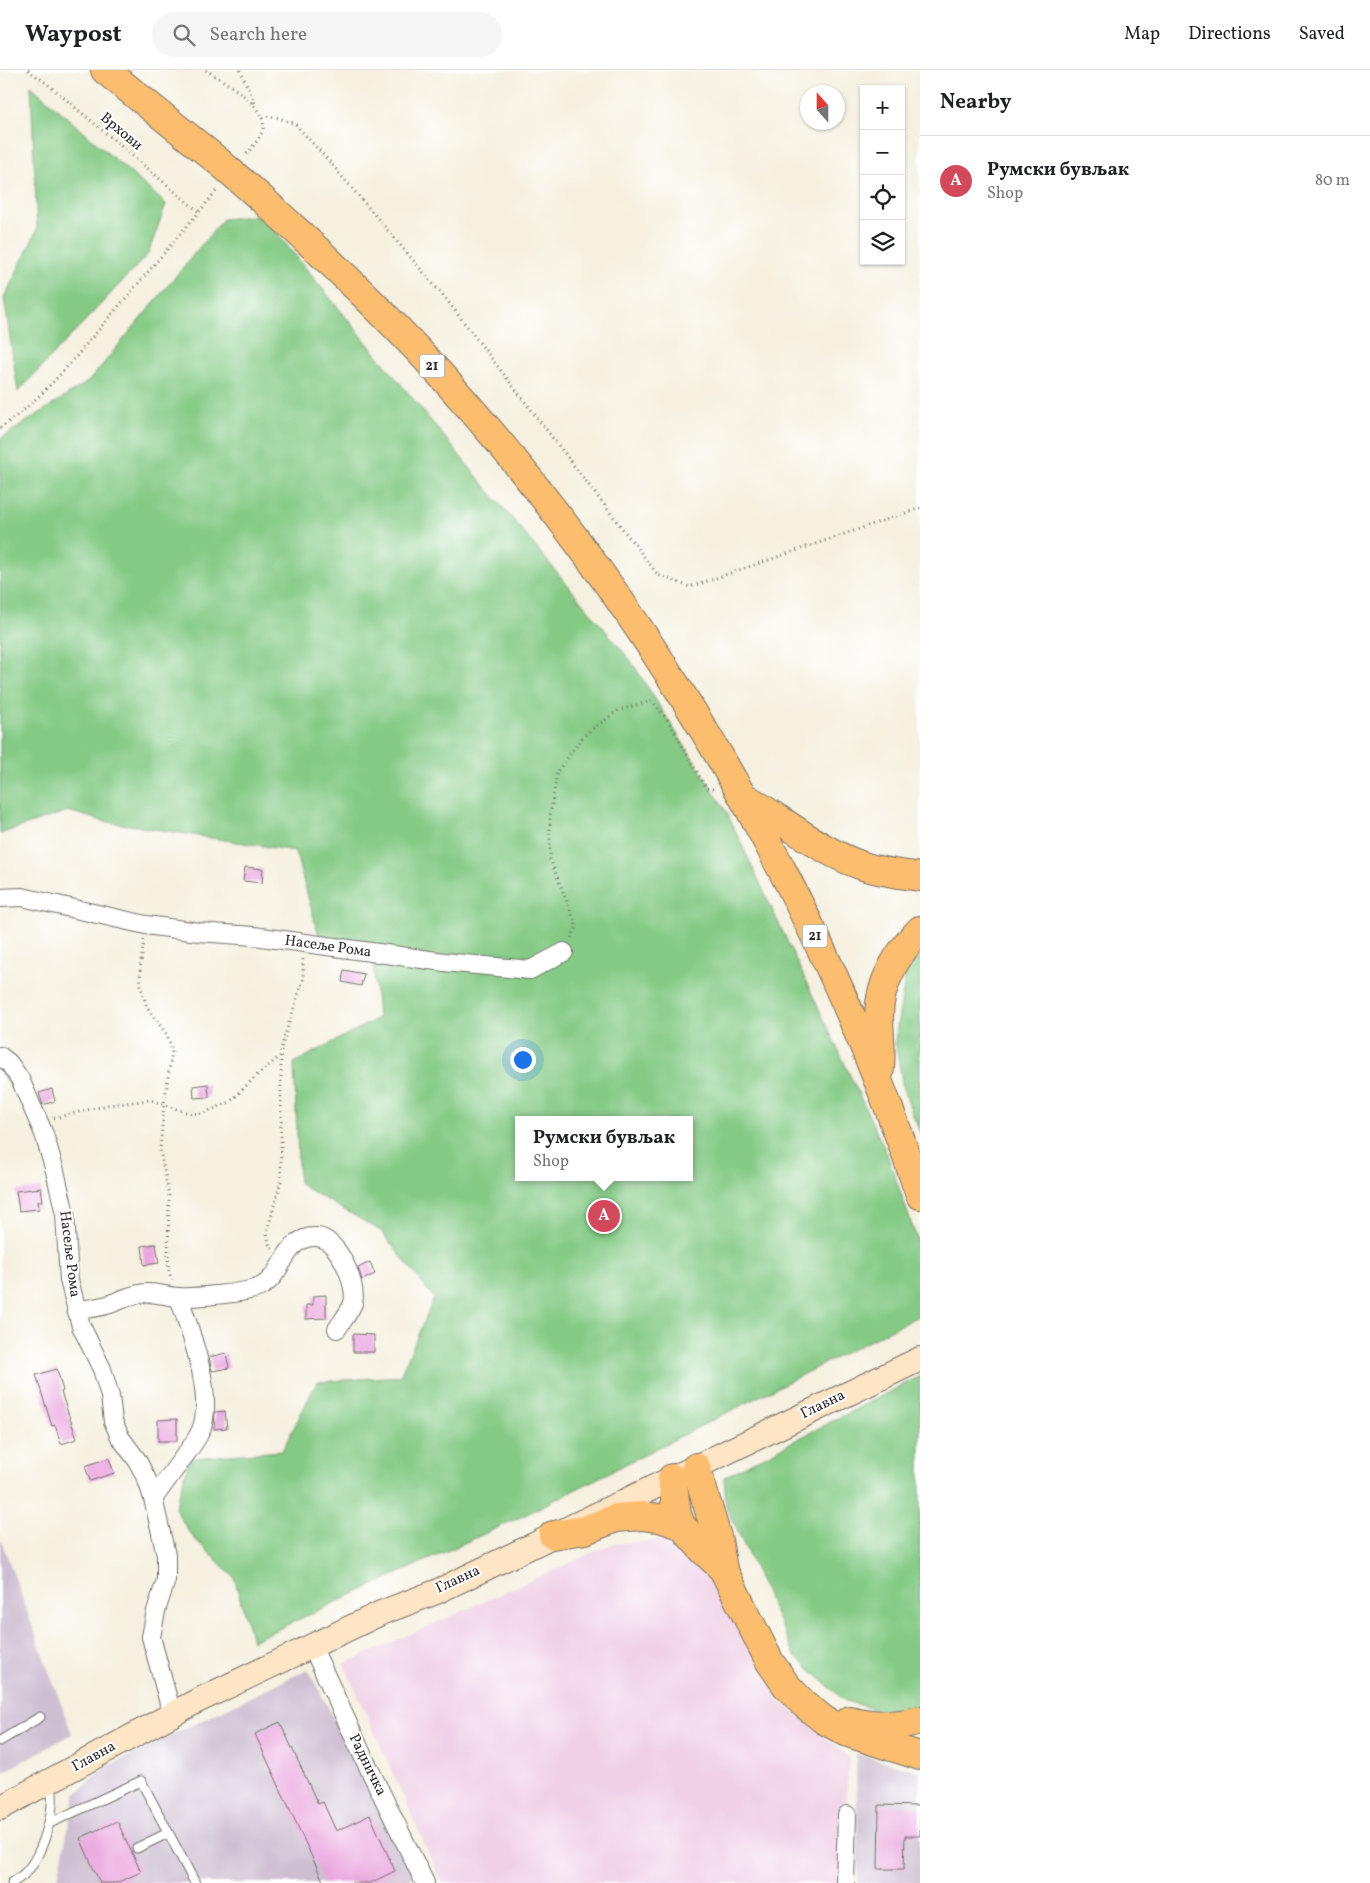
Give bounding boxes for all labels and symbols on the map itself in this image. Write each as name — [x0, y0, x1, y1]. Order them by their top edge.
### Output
north arrow — [800, 85, 845, 130]
street label: Врхови — [95, 108, 147, 156]
road number: 21 — [420, 354, 444, 378]
road number: 21 — [802, 924, 828, 948]
street label: Насеље Рома — [283, 931, 373, 963]
your location — [510, 1047, 536, 1073]
pin: A — [588, 1197, 620, 1235]
street label: Насеље Рома — [53, 1209, 85, 1299]
street label: Главна — [797, 1385, 849, 1425]
street label: Главна — [432, 1561, 484, 1599]
street label: Радничка — [343, 1731, 391, 1799]
street label: Главна — [68, 1736, 120, 1778]

